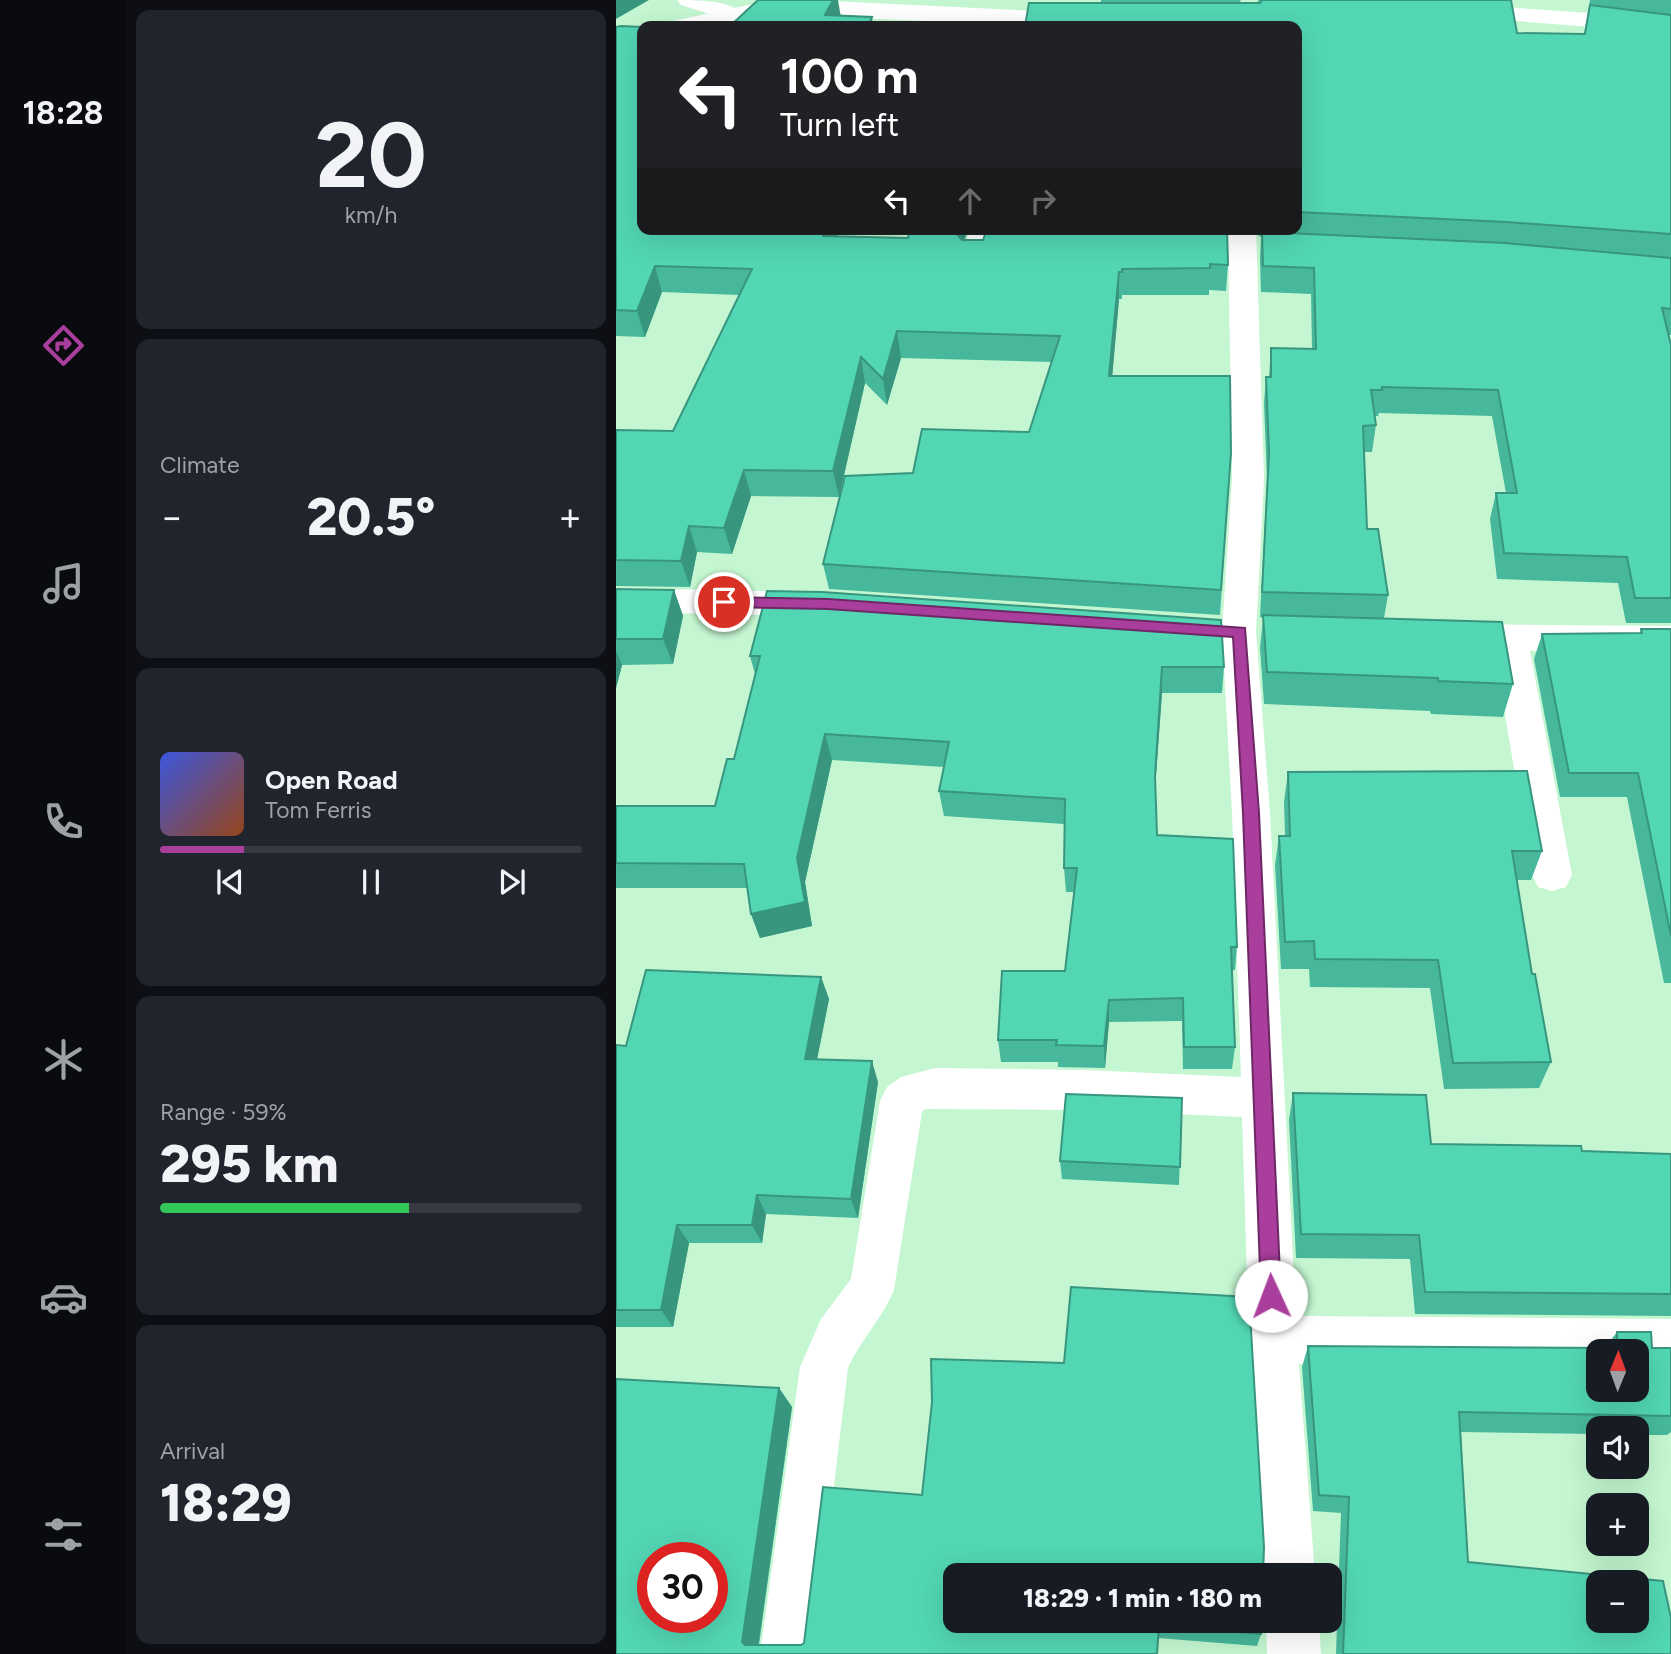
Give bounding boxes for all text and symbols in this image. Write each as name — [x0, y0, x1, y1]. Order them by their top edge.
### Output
text: 100 m — [780, 46, 919, 105]
icon: left — [665, 49, 756, 140]
text: 18:28 — [23, 94, 103, 132]
text: 20 — [315, 101, 427, 210]
text: Turn left — [780, 106, 899, 144]
icon: left — [878, 182, 916, 220]
icon: ahead — [951, 182, 989, 220]
icon: right — [1024, 182, 1062, 220]
text: km/h — [345, 201, 397, 229]
icon: directions — [39, 321, 88, 370]
text: Climate — [160, 451, 239, 479]
text: 20.5° — [307, 486, 435, 548]
text: − — [160, 494, 184, 540]
text: + — [558, 494, 582, 540]
icon: music — [39, 559, 88, 608]
pin — [694, 572, 754, 632]
icon: arrive — [705, 583, 743, 621]
text: Open Road — [265, 764, 398, 796]
text: Tom Ferris — [265, 796, 371, 824]
icon: phone — [39, 797, 88, 846]
icon: previous — [211, 863, 249, 901]
icon: pause — [352, 863, 390, 901]
icon: next — [493, 863, 531, 901]
icon: climate — [39, 1035, 88, 1084]
text: Range · 59% — [160, 1098, 287, 1126]
text: 295 km — [160, 1133, 339, 1195]
position arrow — [1234, 1259, 1308, 1333]
icon: car — [39, 1273, 88, 1322]
north arrow — [1586, 1339, 1648, 1402]
map controls — [1586, 1339, 1649, 1633]
button: sound — [1586, 1416, 1649, 1479]
text: Arrival — [160, 1437, 225, 1465]
text: 18:29 — [160, 1472, 292, 1534]
button: + — [1586, 1493, 1649, 1556]
icon: filters — [39, 1510, 88, 1559]
speed limit sign: 30 — [637, 1542, 728, 1633]
button: − — [1586, 1570, 1649, 1633]
text: 18:29 · 1 min · 180 m — [1023, 1582, 1262, 1614]

